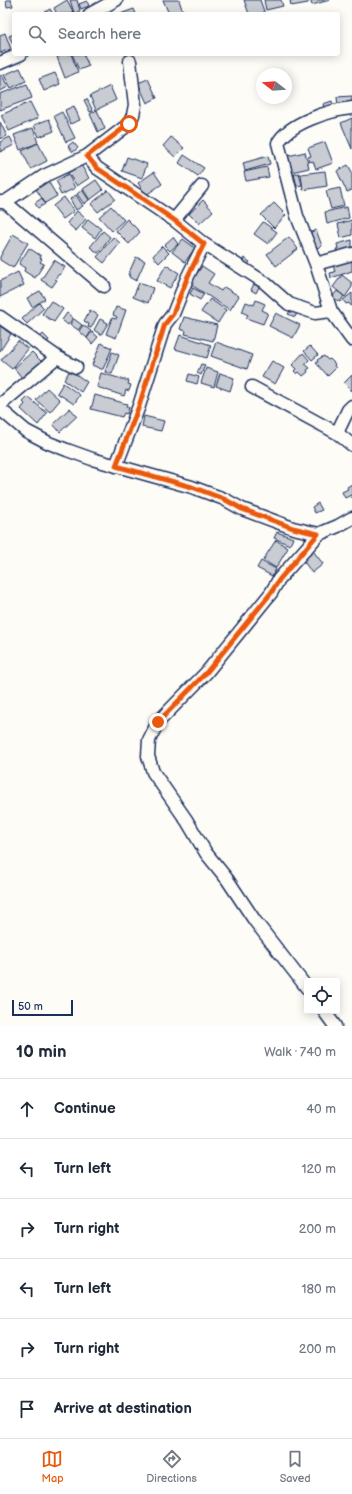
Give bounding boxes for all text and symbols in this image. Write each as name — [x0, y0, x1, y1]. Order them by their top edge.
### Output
search box — [12, 12, 340, 56]
icon: search — [26, 23, 48, 45]
text: Search here — [58, 25, 141, 44]
north arrow — [256, 68, 292, 104]
route start — [120, 115, 138, 133]
route end — [149, 713, 167, 731]
map controls — [304, 978, 340, 1014]
button: locate — [304, 978, 340, 1014]
scale bar — [12, 998, 73, 1017]
text: 50 m — [18, 1000, 43, 1013]
text: 10 min — [16, 1042, 67, 1062]
text: Walk · 740 m — [264, 1044, 336, 1060]
icon: ahead — [16, 1098, 38, 1120]
text: Continue — [54, 1099, 116, 1118]
text: 40 m — [306, 1101, 336, 1117]
icon: left — [16, 1158, 38, 1180]
text: Turn left — [54, 1159, 111, 1178]
text: 120 m — [301, 1161, 336, 1177]
icon: right — [16, 1218, 38, 1240]
text: Turn right — [54, 1219, 119, 1238]
text: 200 m — [299, 1221, 336, 1237]
icon: left — [16, 1278, 38, 1300]
text: Turn left — [54, 1279, 111, 1298]
text: 180 m — [301, 1281, 336, 1297]
icon: right — [16, 1338, 38, 1360]
text: Turn right — [54, 1339, 119, 1358]
text: 200 m — [299, 1341, 336, 1357]
icon: arrive — [16, 1398, 38, 1420]
text: Arrive at destination — [54, 1399, 192, 1418]
tab: Map — [41, 1448, 64, 1485]
tab: Directions — [146, 1448, 197, 1485]
tab: Saved — [280, 1448, 311, 1485]

